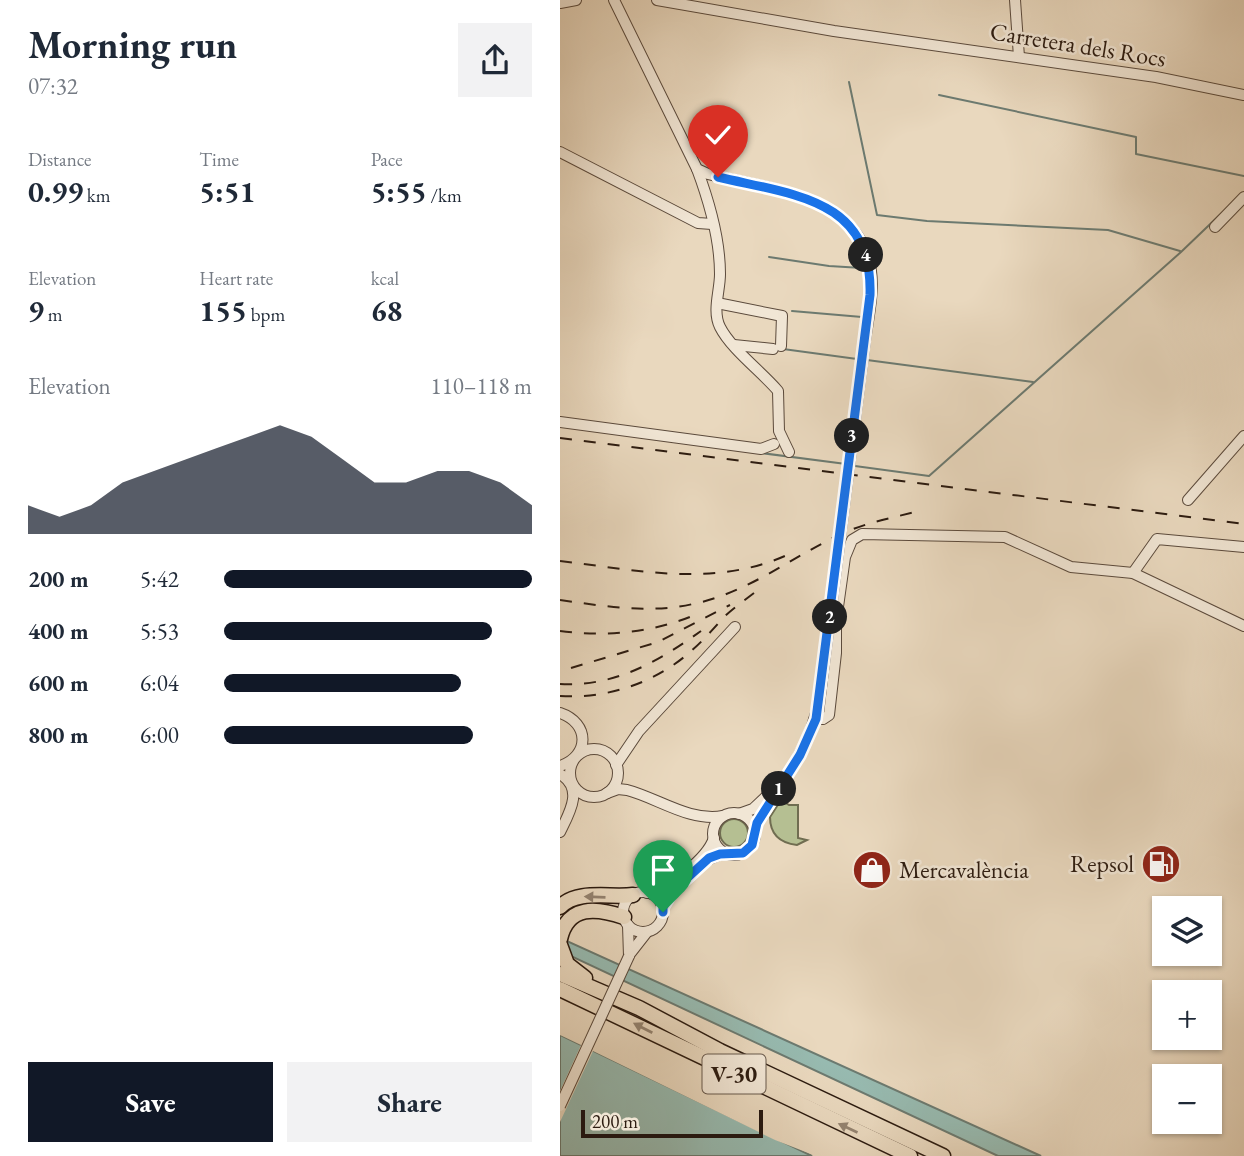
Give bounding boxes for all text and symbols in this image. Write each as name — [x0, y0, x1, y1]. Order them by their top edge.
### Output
street label: Carretera dels Rocs — [988, 15, 1168, 74]
text: Morning run — [28, 20, 237, 69]
button: share — [458, 23, 532, 97]
text: 07:32 — [28, 71, 78, 101]
pin — [688, 105, 748, 177]
icon: check — [699, 116, 737, 154]
text: Distance — [28, 147, 91, 172]
text: Time — [199, 147, 239, 172]
text: Pace — [371, 147, 403, 172]
text: 0.99 — [28, 172, 83, 211]
text: 5:51 — [199, 172, 255, 211]
text: 5:55 — [371, 172, 427, 211]
text: km — [83, 183, 111, 208]
text: /km — [427, 183, 462, 208]
pin: 4 — [848, 238, 884, 272]
text: 4 — [860, 242, 871, 267]
text: Elevation — [28, 266, 96, 291]
text: Heart rate — [199, 266, 273, 291]
text: kcal — [371, 266, 399, 291]
text: 9 — [28, 291, 44, 330]
text: 155 — [199, 291, 247, 330]
text: 68 — [371, 291, 402, 330]
text: m — [44, 302, 62, 327]
text: bpm — [247, 302, 285, 327]
text: Elevation — [28, 371, 111, 401]
text: 110–118 m — [431, 371, 532, 401]
pin: 3 — [834, 418, 870, 453]
text: 3 — [846, 423, 857, 448]
text: 200 m — [28, 564, 89, 594]
text: 5:42 — [140, 564, 179, 594]
pin: 2 — [812, 600, 848, 634]
text: 2 — [824, 604, 835, 629]
text: 400 m — [28, 616, 89, 646]
text: 5:53 — [140, 616, 179, 646]
text: 600 m — [28, 668, 89, 698]
text: 6:04 — [140, 668, 179, 698]
text: 800 m — [28, 720, 89, 750]
text: 6:00 — [140, 720, 179, 750]
pin: 1 — [762, 772, 796, 806]
text: 1 — [773, 776, 784, 801]
pin — [633, 840, 693, 912]
fuel station icon: Repsol — [1140, 843, 1182, 885]
place label: Repsol — [1070, 848, 1134, 879]
shop icon: Mercavalència — [851, 849, 893, 891]
icon: arrive — [644, 851, 682, 889]
place label: Mercavalència — [899, 854, 1029, 885]
one-way arrow — [584, 891, 606, 903]
map controls — [1152, 896, 1222, 1134]
button: layers — [1152, 896, 1222, 966]
button: + — [1152, 980, 1222, 1050]
one-way arrow — [633, 1022, 653, 1033]
road number: V-30 — [702, 1054, 766, 1093]
button: Save — [28, 1062, 273, 1142]
button: Share — [287, 1062, 532, 1142]
button: − — [1152, 1064, 1222, 1134]
scale bar — [581, 1107, 763, 1139]
text: 200 m — [592, 1109, 638, 1134]
one-way arrow — [838, 1122, 858, 1133]

